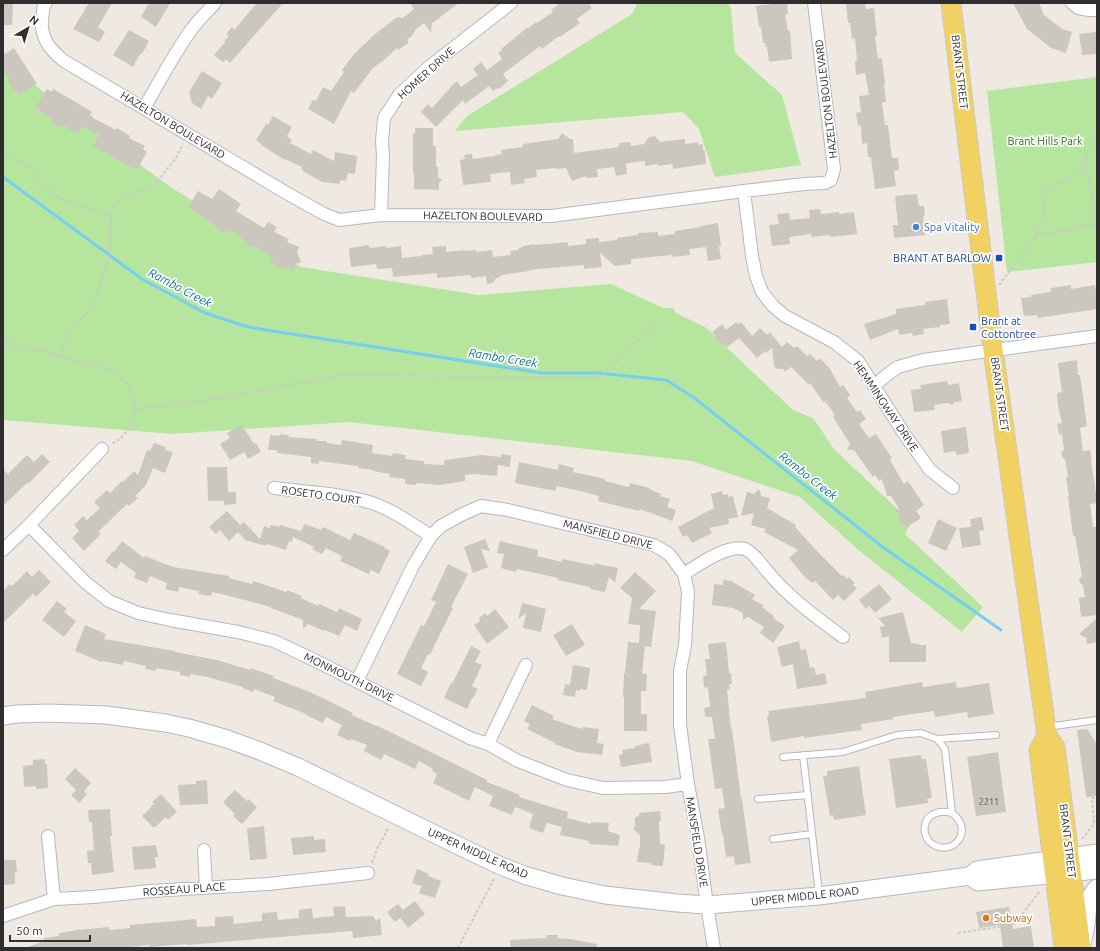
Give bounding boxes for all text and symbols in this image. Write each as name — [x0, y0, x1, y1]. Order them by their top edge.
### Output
north arrow — [8, 8, 48, 48]
text: N — [27, 13, 41, 27]
street label: BRANT STREET — [949, 34, 971, 110]
street label: HAZELTON BOULEVARD — [813, 39, 839, 159]
street label: HOMER DRIVE — [395, 44, 457, 102]
street label: HAZELTON BOULEVARD — [119, 89, 228, 161]
park label: Brant Hills Park — [1007, 135, 1083, 147]
street label: HAZELTON BOULEVARD — [423, 209, 543, 223]
place label: Spa Vitality — [924, 221, 980, 233]
marker: Spa Vitality — [911, 222, 921, 232]
place label: BRANT AT BARLOW — [893, 252, 991, 264]
marker: BRANT AT BARLOW — [994, 253, 1004, 263]
water label: Rambo Creek — [146, 265, 215, 310]
place label: Brant at Cottontree — [981, 315, 1036, 340]
marker: Brant at Cottontree — [968, 322, 978, 332]
water label: Rambo Creek — [468, 346, 539, 370]
street label: BRANT STREET — [989, 356, 1011, 432]
street label: HEMMINGWAY DRIVE — [851, 358, 921, 454]
water label: Rambo Creek — [777, 449, 840, 503]
street label: ROSETO COURT — [281, 483, 361, 507]
street label: MANSFIELD DRIVE — [562, 517, 654, 551]
street label: MONMOUTH DRIVE — [302, 650, 396, 704]
street label: MANSFIELD DRIVE — [684, 796, 710, 888]
house number: 2211 — [979, 797, 999, 807]
street label: BRANT STREET — [1057, 803, 1079, 879]
street label: UPPER MIDDLE ROAD — [426, 825, 530, 881]
street label: ROSSEAU PLACE — [142, 880, 226, 898]
street label: UPPER MIDDLE ROAD — [750, 884, 860, 908]
place label: Subway — [994, 912, 1033, 924]
marker: Subway — [981, 913, 991, 923]
scale bar — [10, 917, 90, 943]
text: 50 m — [16, 924, 43, 937]

